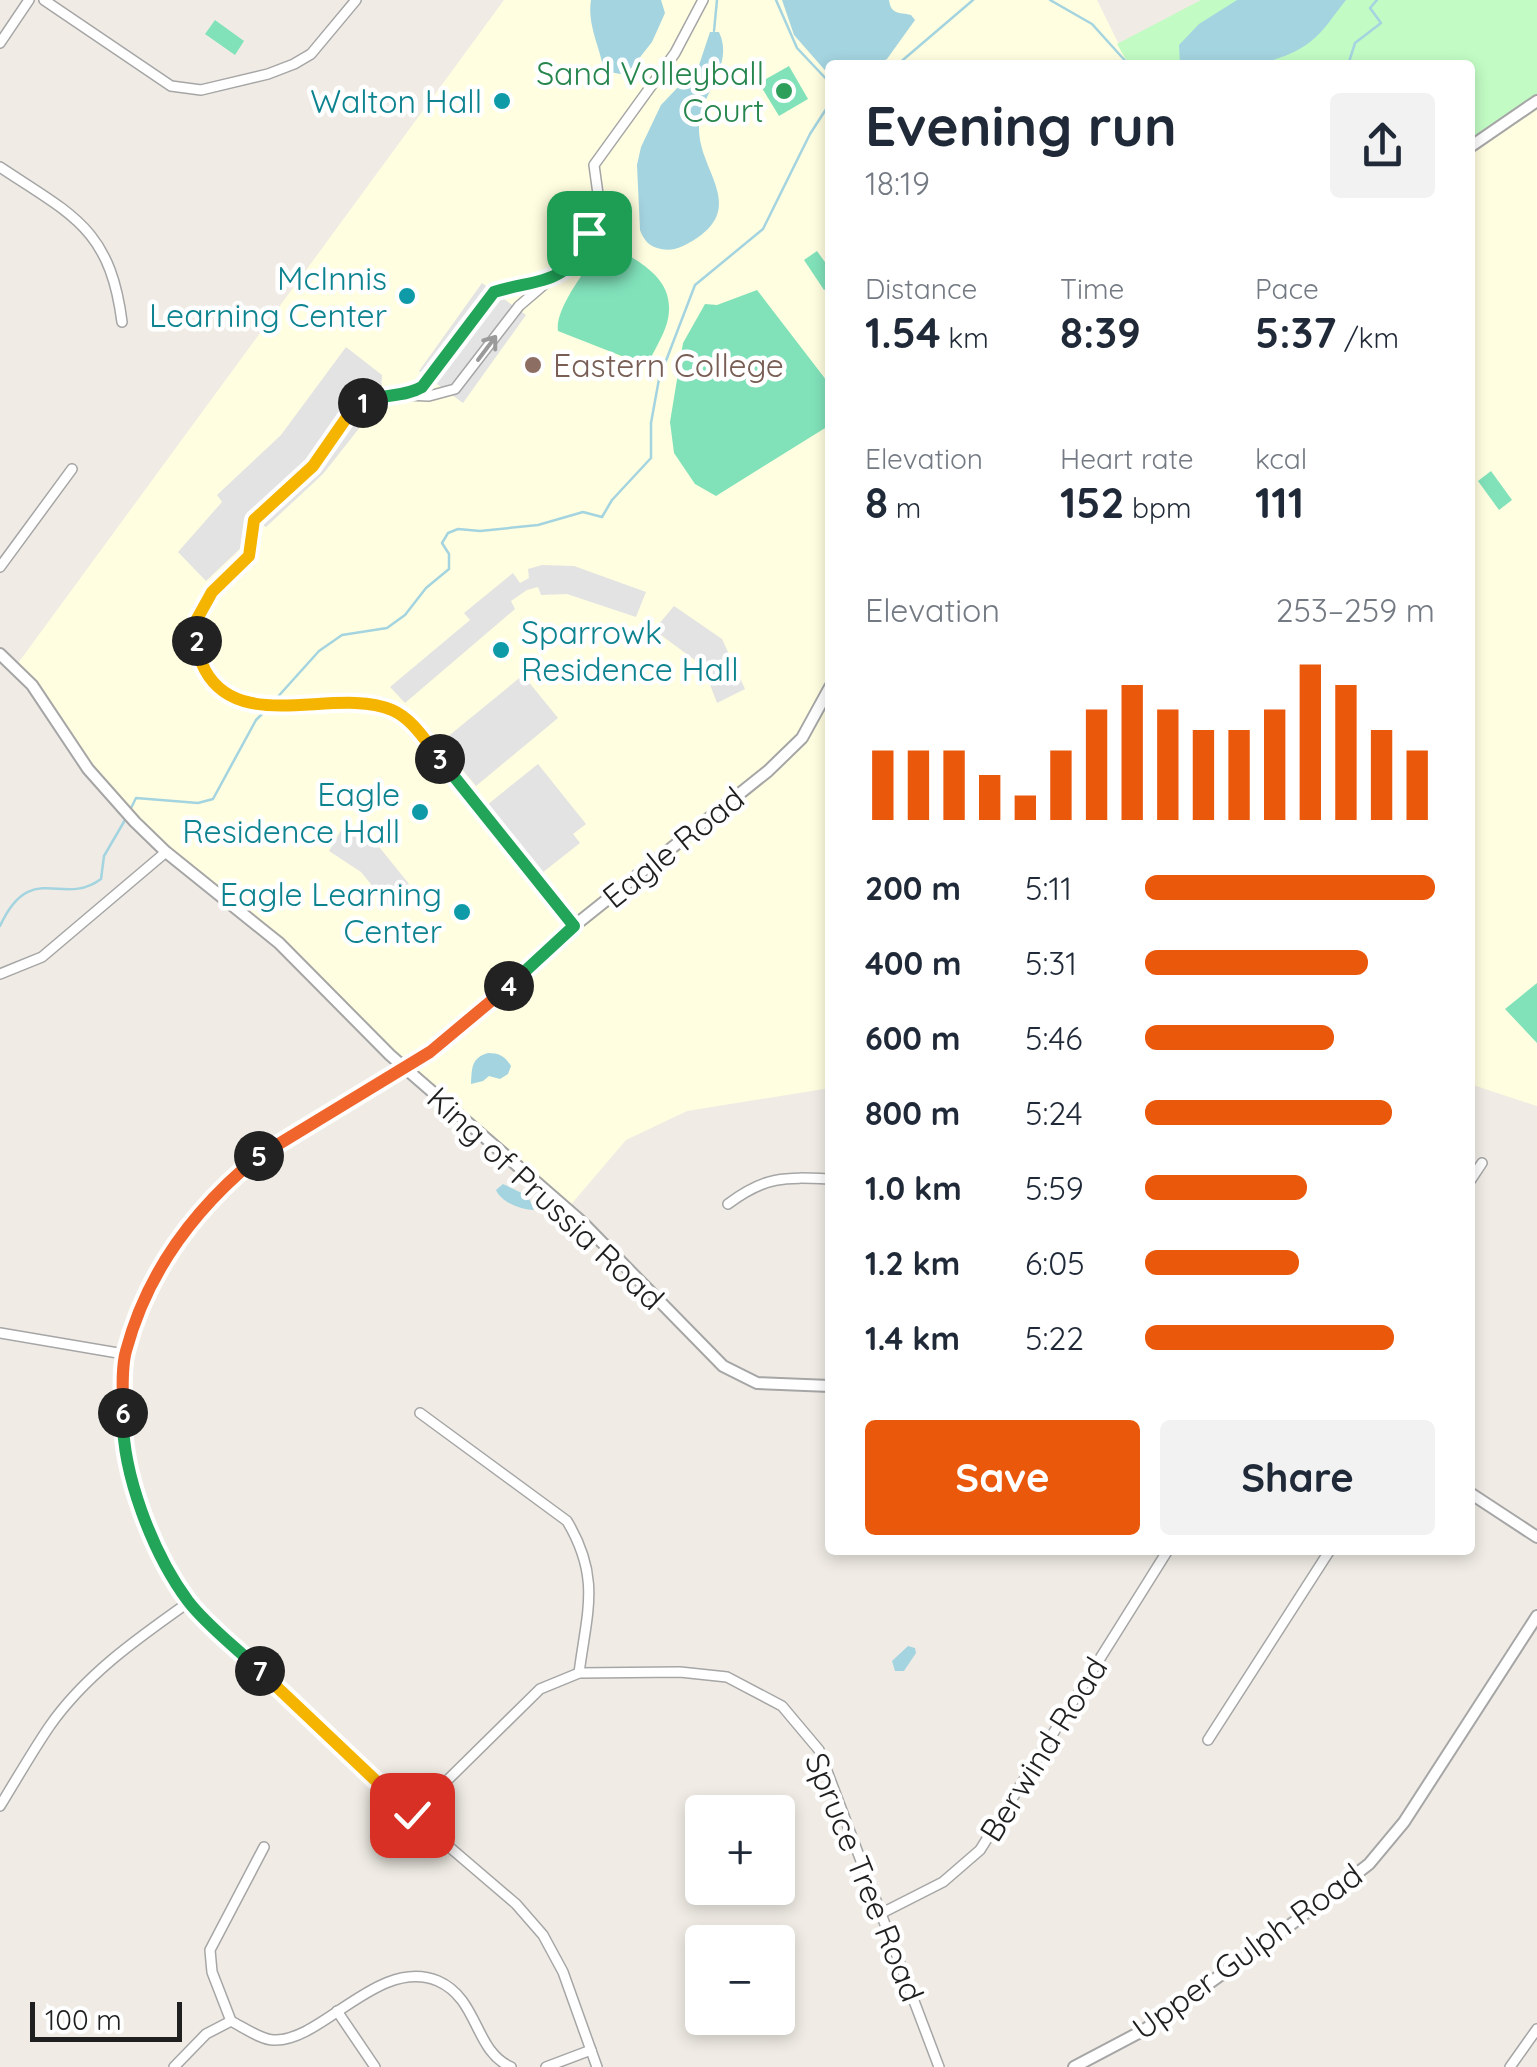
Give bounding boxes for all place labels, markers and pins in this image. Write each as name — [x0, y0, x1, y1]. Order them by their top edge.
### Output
place label: Sand Volleyball Court — [536, 53, 764, 130]
marker: Sand Volleyball Court — [773, 80, 795, 102]
place label: Walton Hall — [310, 81, 482, 121]
marker: Walton Hall — [491, 90, 513, 112]
pin — [547, 191, 632, 276]
place label: McInnis Learning Center — [149, 258, 387, 335]
marker: McInnis Learning Center — [396, 285, 418, 307]
place label: Eastern College — [553, 345, 784, 385]
marker: Eastern College — [522, 354, 544, 376]
pin: 1 — [338, 378, 388, 428]
place label: Sparrowk Residence Hall — [521, 612, 739, 689]
pin: 2 — [172, 616, 222, 666]
marker: Sparrowk Residence Hall — [490, 639, 512, 661]
pin: 3 — [415, 734, 465, 784]
place label: Eagle Residence Hall — [182, 774, 400, 851]
marker: Eagle Residence Hall — [409, 801, 431, 823]
place label: Eagle Learning Center — [220, 874, 442, 951]
marker: Eagle Learning Center — [451, 901, 473, 923]
pin: 4 — [484, 961, 534, 1011]
pin: 5 — [234, 1131, 284, 1181]
pin: 6 — [98, 1388, 148, 1438]
pin: 7 — [235, 1646, 285, 1696]
pin — [370, 1773, 455, 1858]

